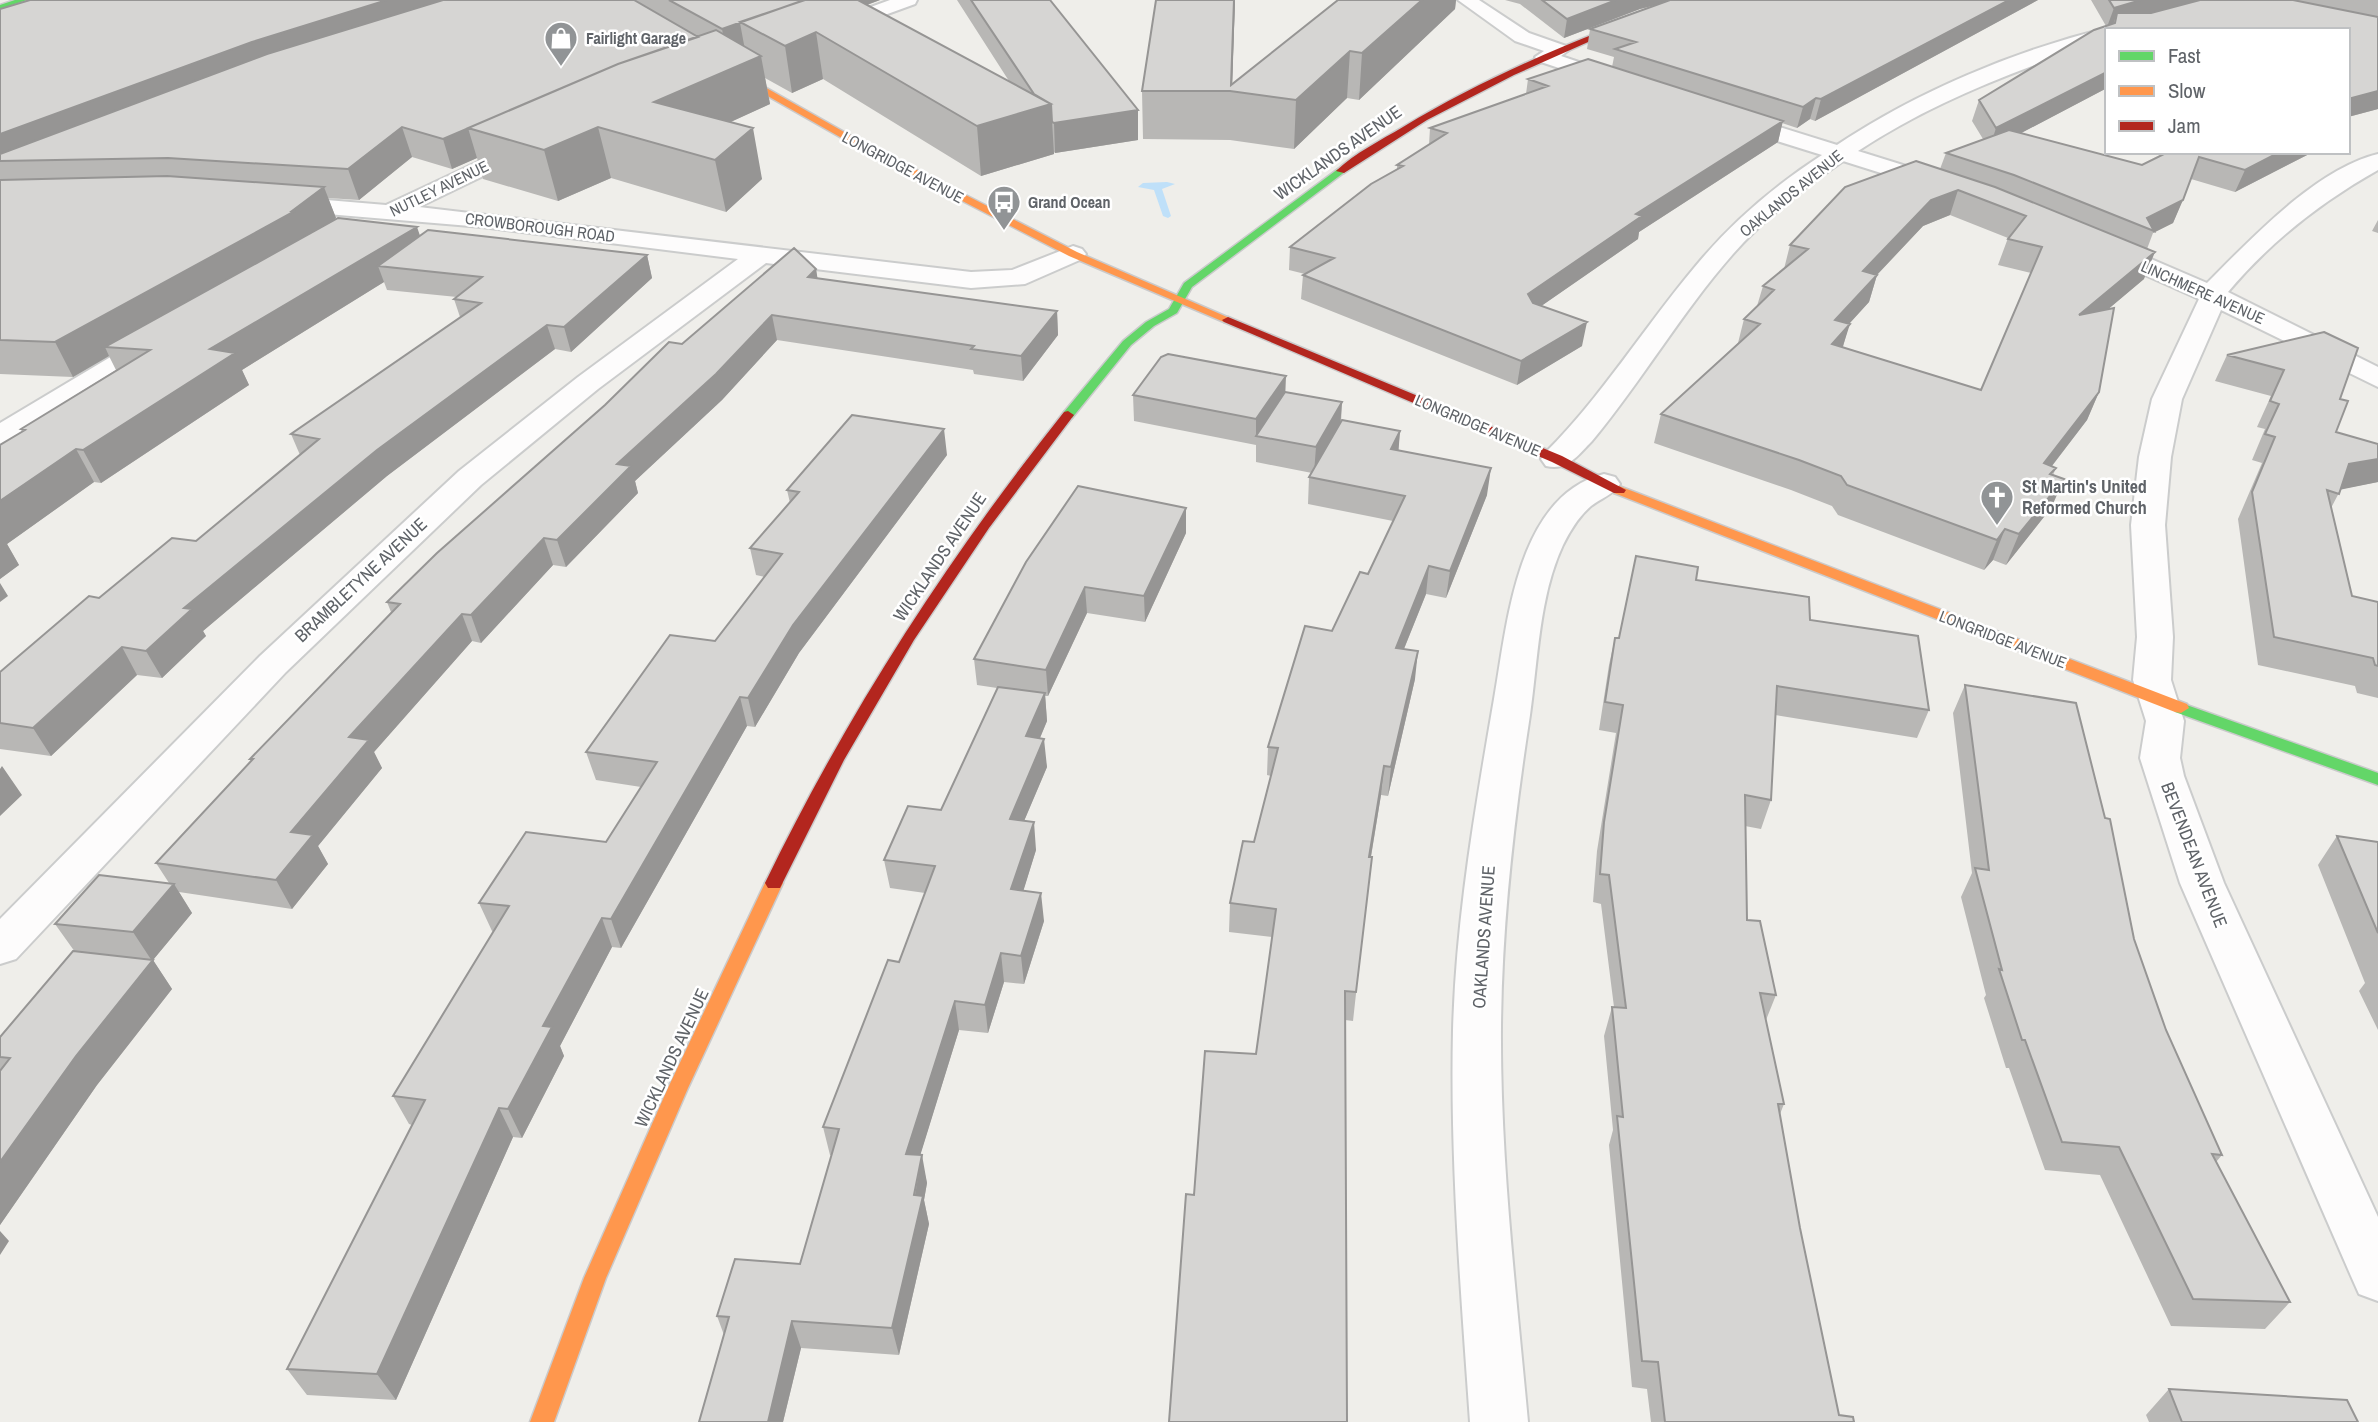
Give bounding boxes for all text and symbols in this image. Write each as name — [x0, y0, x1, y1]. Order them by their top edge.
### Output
shop icon: Fairlight Garage — [542, 19, 580, 68]
place label: Fairlight Garage — [586, 27, 686, 49]
legend — [2105, 28, 2350, 154]
text: Fast — [2168, 41, 2201, 70]
text: Slow — [2168, 76, 2206, 105]
street label: WICKLANDS AVENUE — [1269, 99, 1407, 206]
text: Jam — [2168, 111, 2201, 140]
street label: LONGRIDGE AVENUE — [838, 126, 968, 208]
street label: OAKLANDS AVENUE — [1735, 144, 1847, 242]
street label: NUTLEY AVENUE — [386, 155, 492, 221]
bus stop icon: Grand Ocean — [985, 183, 1023, 232]
place label: Grand Ocean — [1028, 191, 1110, 213]
street label: CROWBOROUGH ROAD — [464, 207, 616, 247]
street label: LINCHMERE AVENUE — [2138, 255, 2268, 329]
street label: LONGRIDGE AVENUE — [1412, 389, 1544, 461]
place label: St Martin's United Reformed Church — [2022, 474, 2147, 520]
church icon: St Martin's United Reformed Church — [1978, 478, 2016, 527]
street label: WICKLANDS AVENUE — [887, 487, 992, 626]
street label: BRAMBLETYNE AVENUE — [289, 512, 432, 648]
street label: LONGRIDGE AVENUE — [1936, 605, 2070, 673]
street label: BEVENDEAN AVENUE — [2155, 778, 2234, 931]
street label: OAKLANDS AVENUE — [1466, 865, 1501, 1009]
street label: WICKLANDS AVENUE — [628, 984, 715, 1131]

